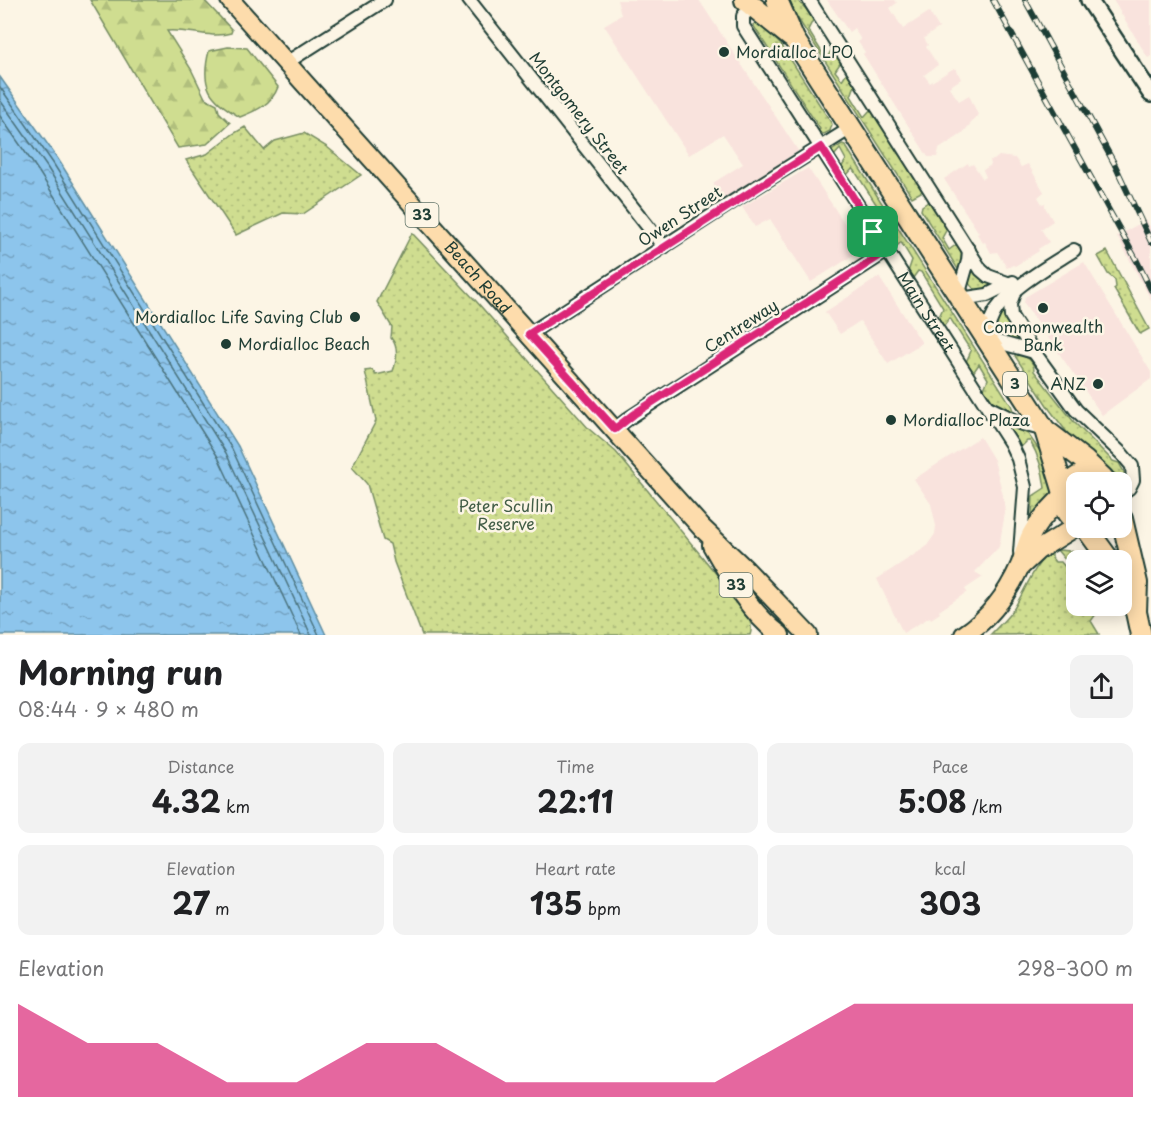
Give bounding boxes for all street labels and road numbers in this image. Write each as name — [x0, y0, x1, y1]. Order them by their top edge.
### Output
street label: Montgomery Street — [524, 46, 636, 179]
street label: Owen Street — [633, 179, 727, 251]
road number: 33 — [406, 203, 438, 227]
street label: Beach Road — [439, 235, 518, 318]
street label: Main Street — [892, 266, 962, 357]
street label: Centreway — [699, 292, 782, 358]
road number: 3 — [1003, 372, 1027, 396]
road number: 33 — [720, 573, 752, 597]

